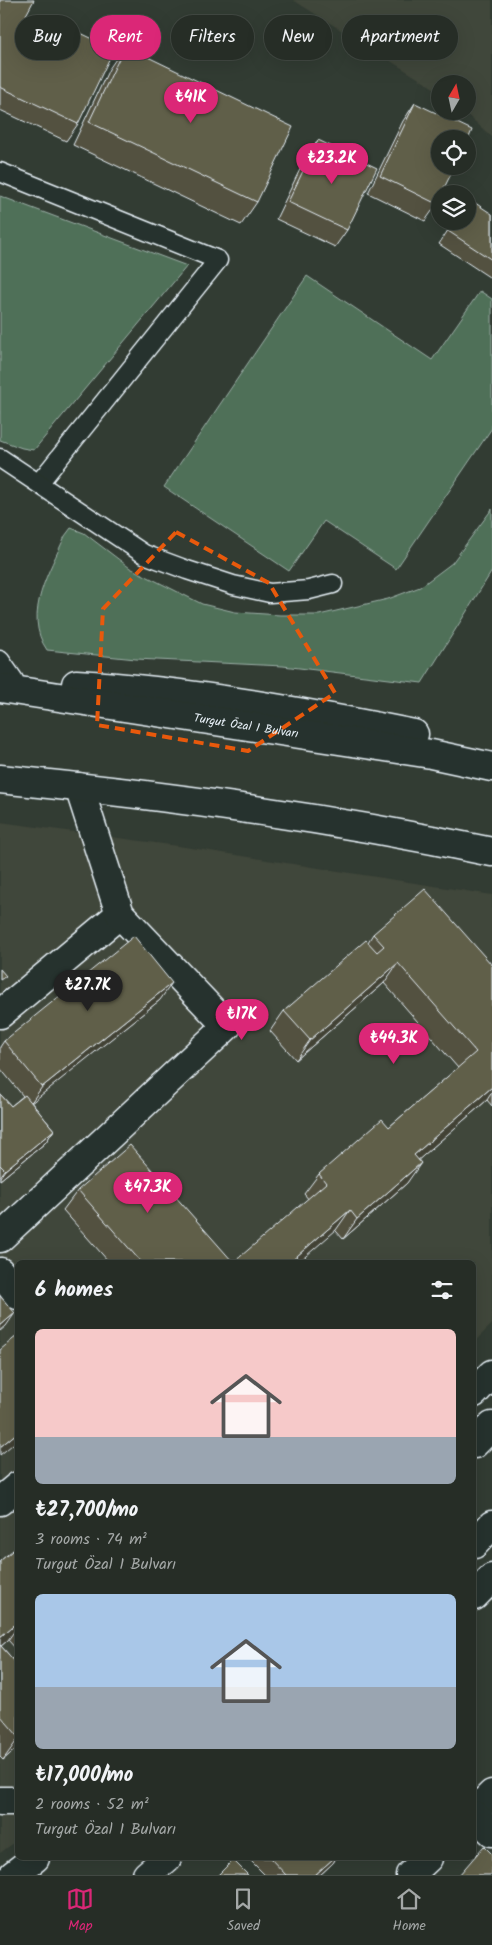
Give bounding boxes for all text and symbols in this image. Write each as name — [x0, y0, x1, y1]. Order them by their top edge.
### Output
chip: Buy — [15, 15, 80, 60]
chip: Rent — [90, 15, 161, 60]
chip: Filters — [171, 15, 254, 60]
chip: New — [264, 15, 332, 60]
chip: Apartment — [342, 15, 458, 60]
north arrow — [431, 75, 476, 120]
map controls — [431, 75, 476, 230]
pin: ₺41K — [161, 82, 221, 124]
text: ₺41K — [175, 85, 207, 110]
button: locate — [431, 130, 476, 175]
pin: ₺23.2K — [291, 142, 373, 185]
text: ₺23.2K — [307, 146, 357, 171]
button: layers — [431, 185, 476, 230]
street label: Turgut Özal 1 Bulvarı — [192, 708, 300, 743]
pin: ₺27.7K — [47, 970, 129, 1012]
text: ₺27.7K — [65, 973, 111, 998]
pin: ₺17K — [212, 998, 272, 1041]
text: ₺17K — [227, 1002, 257, 1027]
pin: ₺44.3K — [353, 1022, 435, 1065]
text: ₺44.3K — [370, 1026, 418, 1051]
pin: ₺47.3K — [107, 1172, 189, 1214]
text: ₺47.3K — [124, 1175, 172, 1200]
text: 6 homes — [35, 1274, 113, 1307]
icon: filters — [428, 1276, 456, 1304]
icon: home — [201, 1361, 291, 1451]
text: ₺27,700/mo — [35, 1494, 138, 1527]
text: 3 rooms · 74 m² — [35, 1527, 147, 1552]
text: Turgut Özal 1 Bulvarı — [35, 1552, 176, 1577]
icon: home — [201, 1626, 291, 1716]
text: ₺17,000/mo — [35, 1759, 133, 1792]
text: 2 rooms · 52 m² — [35, 1792, 149, 1817]
text: Turgut Özal 1 Bulvarı — [35, 1817, 176, 1842]
tab: Map — [66, 1885, 94, 1937]
tab: Saved — [227, 1885, 260, 1937]
tab: Home — [393, 1885, 426, 1937]

